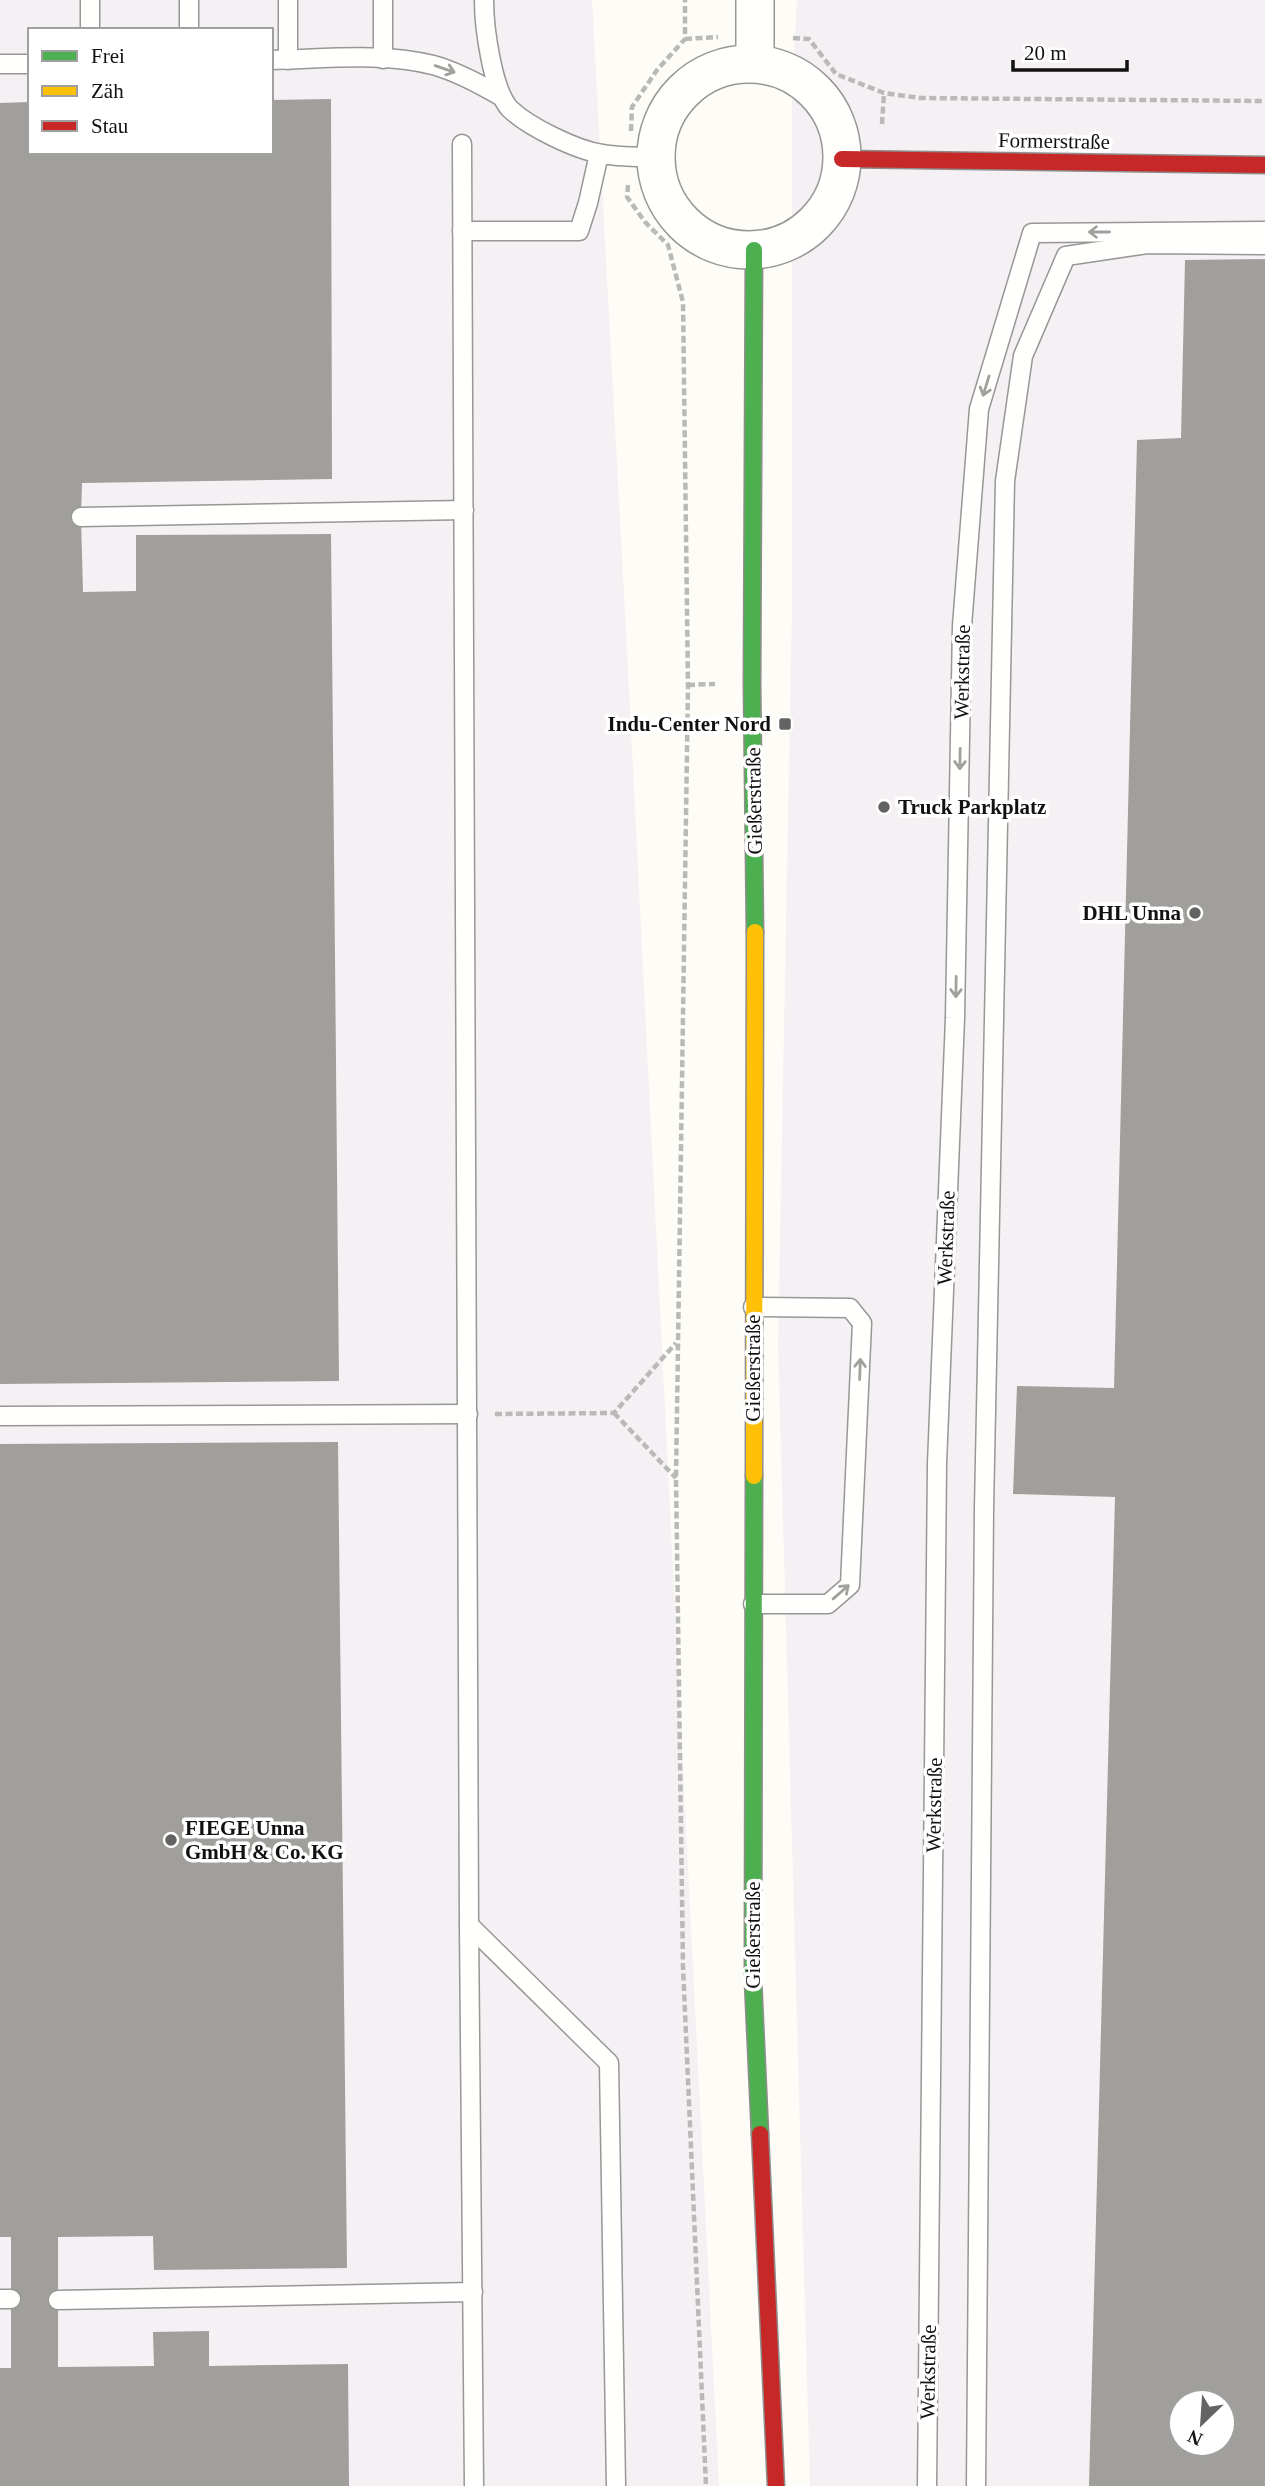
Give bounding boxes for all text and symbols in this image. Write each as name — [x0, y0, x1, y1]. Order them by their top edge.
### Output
legend — [28, 28, 273, 154]
scale bar — [1013, 28, 1127, 72]
text: 20 m — [1024, 41, 1067, 65]
text: Frei — [91, 44, 125, 68]
one-way arrow — [434, 64, 456, 76]
text: Zäh — [91, 79, 124, 103]
text: Stau — [91, 114, 129, 138]
street label: Formerstraße — [998, 128, 1110, 154]
one-way arrow — [1088, 225, 1111, 239]
one-way arrow — [978, 375, 991, 397]
street label: Werkstraße — [949, 624, 975, 720]
place label: Indu-Center Nord — [607, 712, 771, 736]
marker: Indu-Center Nord — [777, 716, 793, 732]
street label: Gießerstraße — [741, 747, 767, 855]
one-way arrow — [953, 747, 967, 770]
place label: Truck Parkplatz — [898, 795, 1046, 819]
marker: Truck Parkplatz — [876, 799, 892, 815]
place label: DHL Unna — [1082, 901, 1181, 925]
marker: DHL Unna — [1187, 905, 1203, 921]
one-way arrow — [949, 975, 963, 998]
street label: Werkstraße — [932, 1190, 960, 1286]
street label: Gießerstraße — [741, 1314, 765, 1422]
one-way arrow — [853, 1358, 866, 1381]
one-way arrow — [832, 1584, 850, 1600]
street label: Werkstraße — [921, 1757, 947, 1853]
place label: FIEGE Unna GmbH & Co. KG — [185, 1816, 344, 1864]
marker: FIEGE Unna GmbH & Co. KG — [163, 1832, 179, 1848]
street label: Gießerstraße — [741, 1881, 765, 1989]
street label: Werkstraße — [915, 2324, 941, 2420]
north arrow — [1167, 2388, 1237, 2458]
text: N — [1184, 2425, 1206, 2450]

